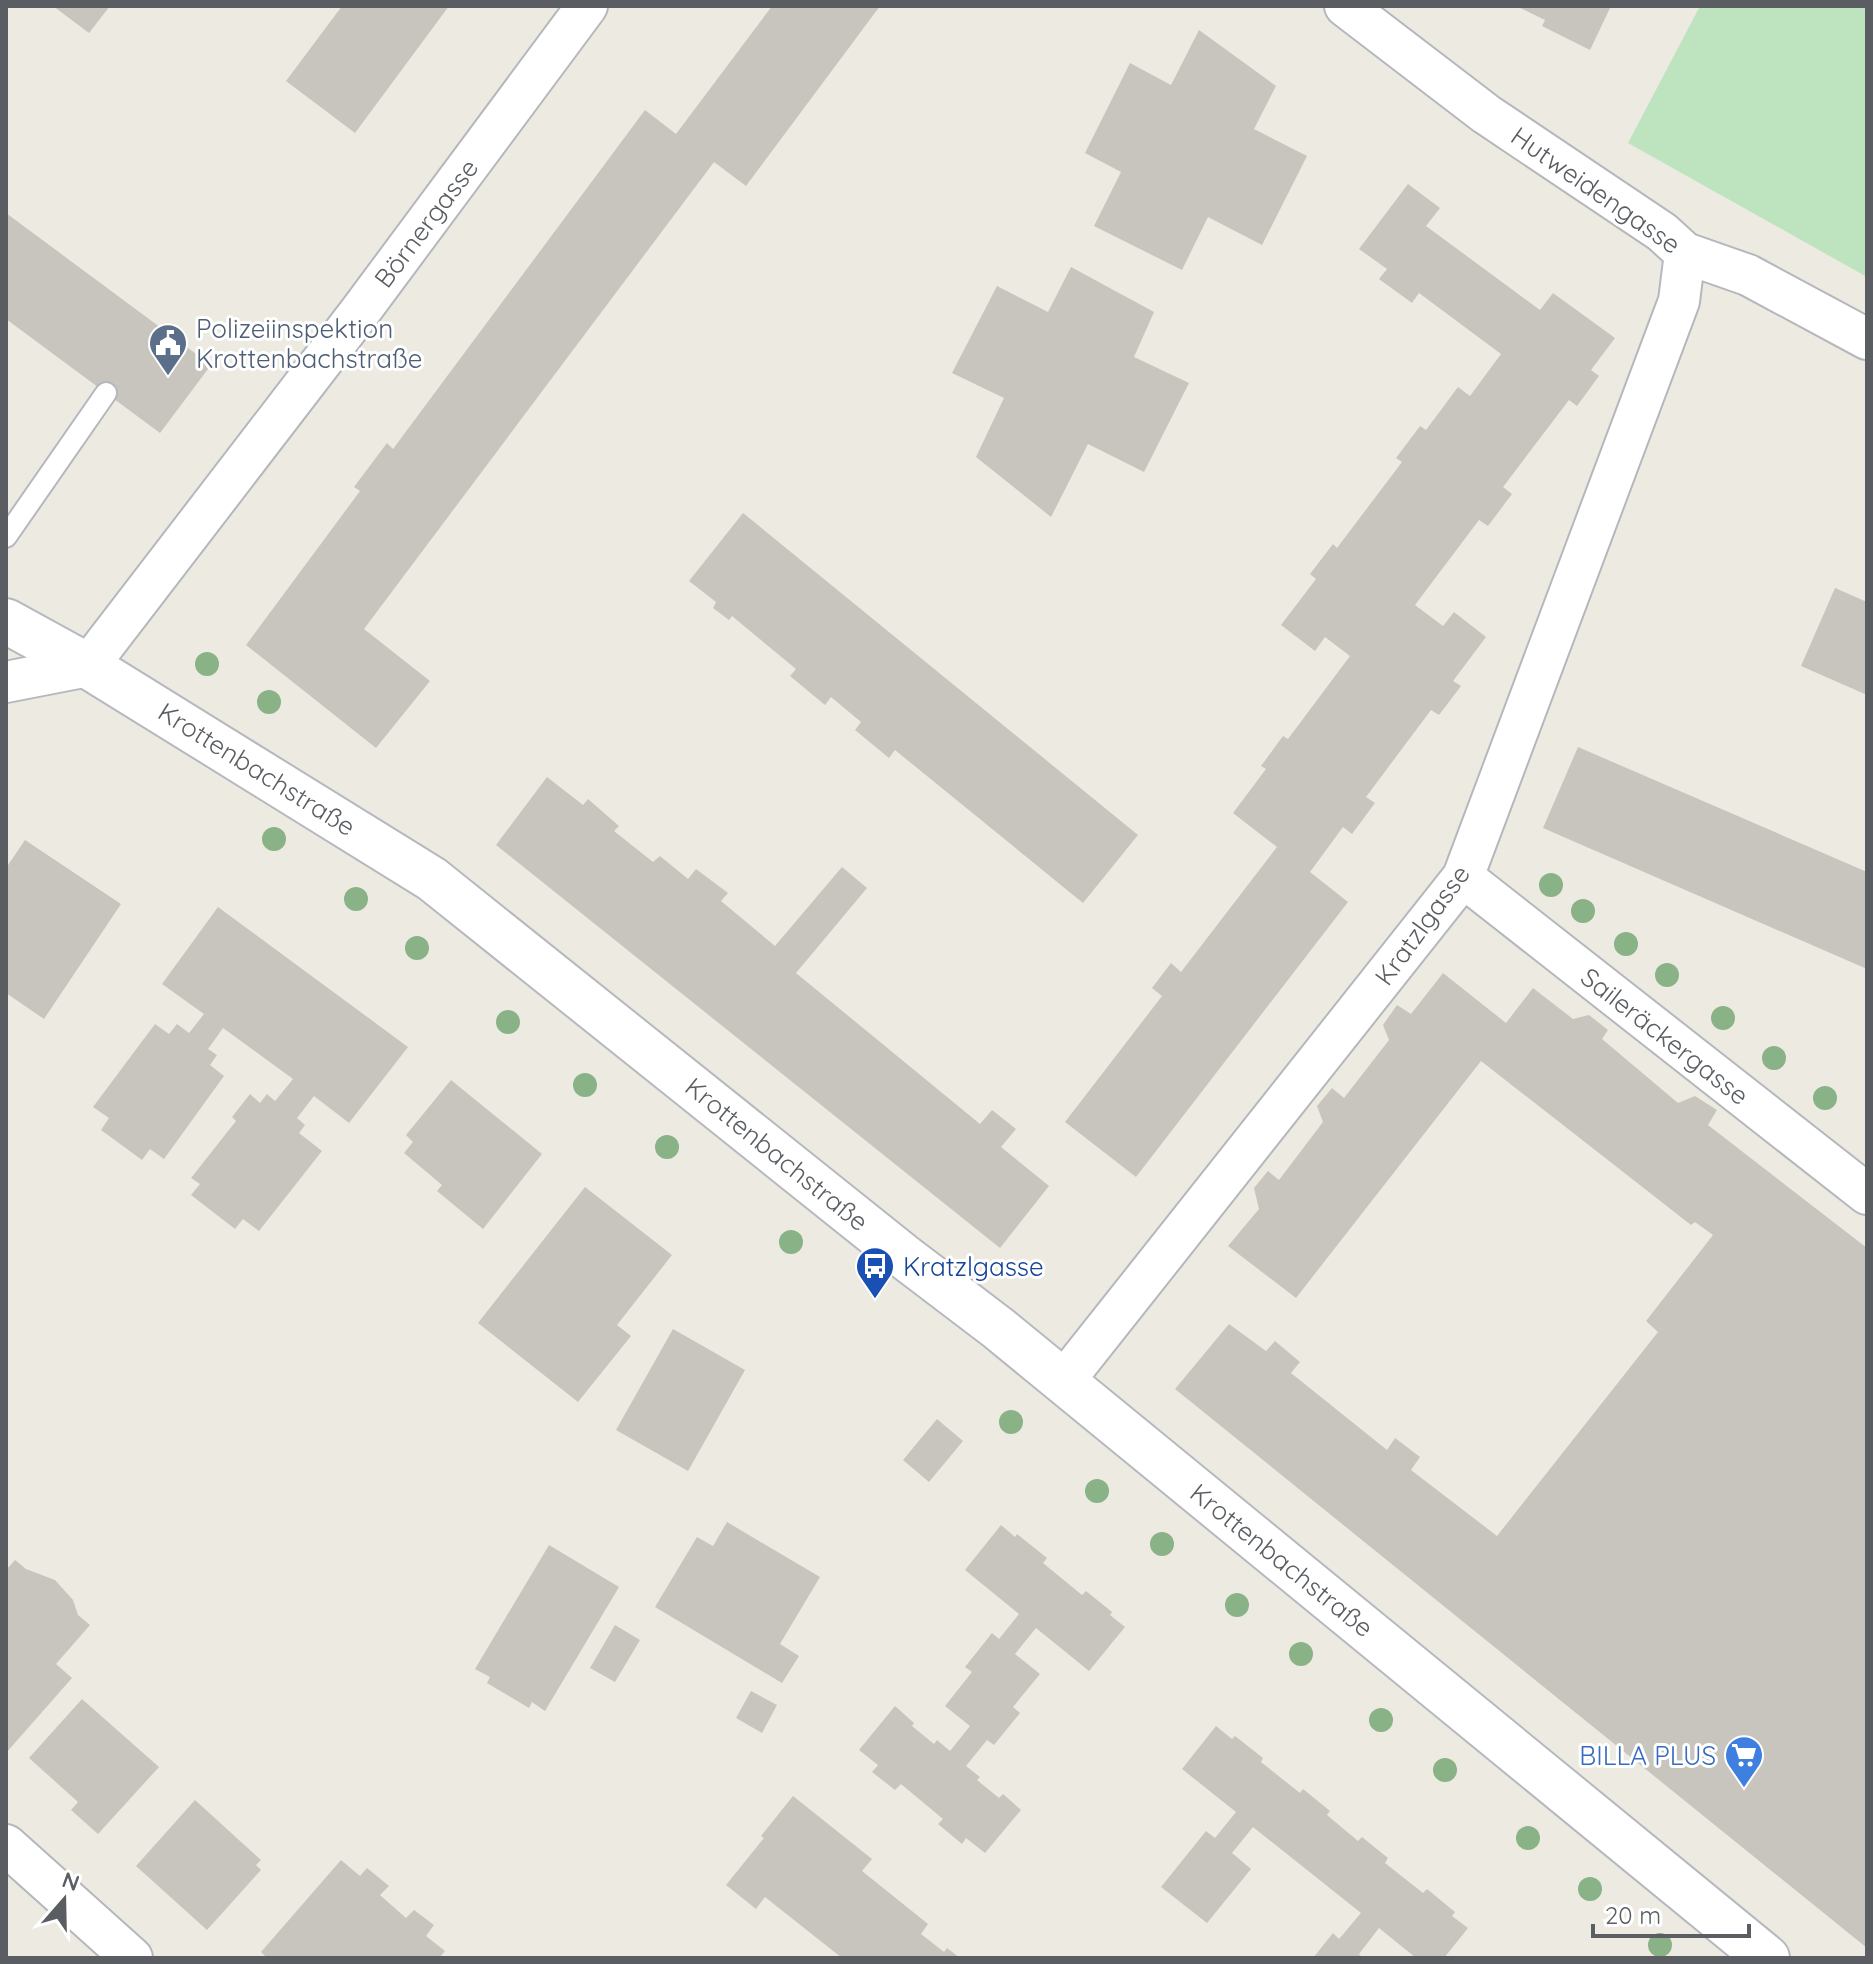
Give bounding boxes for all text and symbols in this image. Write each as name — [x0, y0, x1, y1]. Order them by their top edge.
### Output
street label: Hutweidengasse — [1505, 119, 1687, 261]
street label: Börnergasse — [367, 152, 485, 294]
place label: Polizeiinspektion Krottenbachstraße — [196, 312, 422, 375]
public building icon: Polizeiinspektion Krottenbachstraße — [147, 322, 189, 377]
street label: Krottenbachstraße — [152, 695, 362, 843]
street label: Kratzlgasse — [1367, 858, 1477, 992]
street label: Saileräckergasse — [1575, 960, 1755, 1112]
street label: Krottenbachstraße — [679, 1070, 875, 1238]
bus stop icon: Kratzlgasse — [854, 1245, 896, 1300]
place label: Kratzlgasse — [903, 1250, 1044, 1283]
street label: Krottenbachstraße — [1184, 1476, 1380, 1644]
supermarket icon: BILLA PLUS — [1723, 1734, 1765, 1789]
place label: BILLA PLUS — [1579, 1739, 1716, 1772]
north arrow — [24, 1860, 104, 1940]
text: N — [58, 1865, 83, 1897]
scale bar — [1593, 1888, 1749, 1938]
text: 20 m — [1605, 1900, 1661, 1930]

